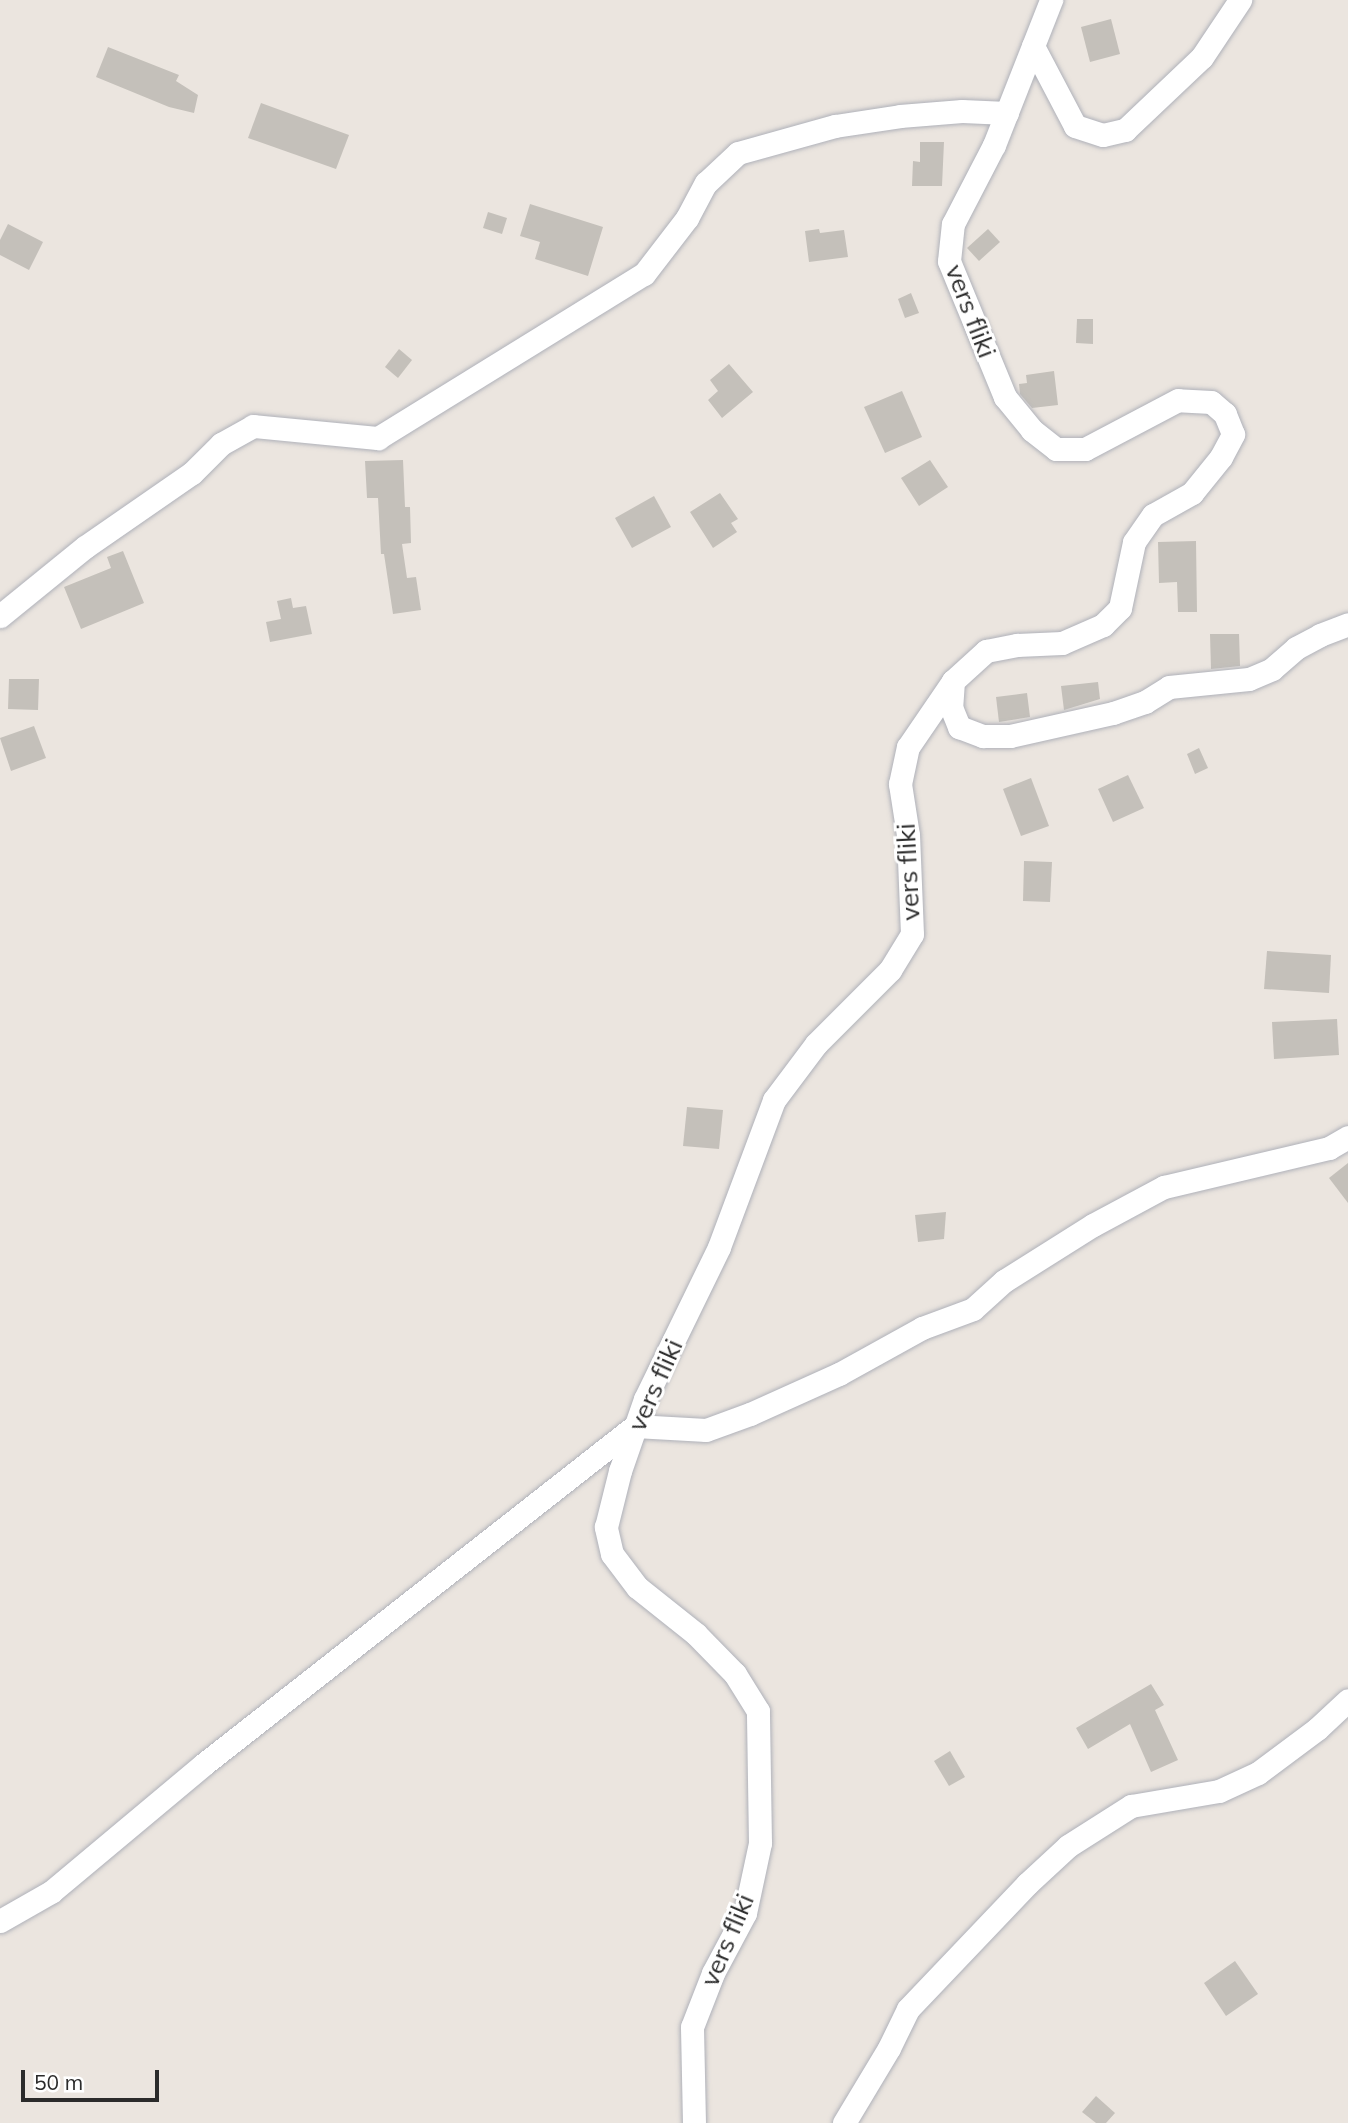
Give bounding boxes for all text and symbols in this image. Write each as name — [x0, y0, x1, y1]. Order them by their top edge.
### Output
street label: vers fliki — [939, 260, 1003, 362]
street label: vers fliki — [890, 823, 926, 921]
street label: vers fliki — [621, 1334, 689, 1436]
street label: vers fliki — [694, 1889, 760, 1991]
scale bar — [24, 2056, 163, 2100]
text: 50 m — [34, 2069, 83, 2095]

